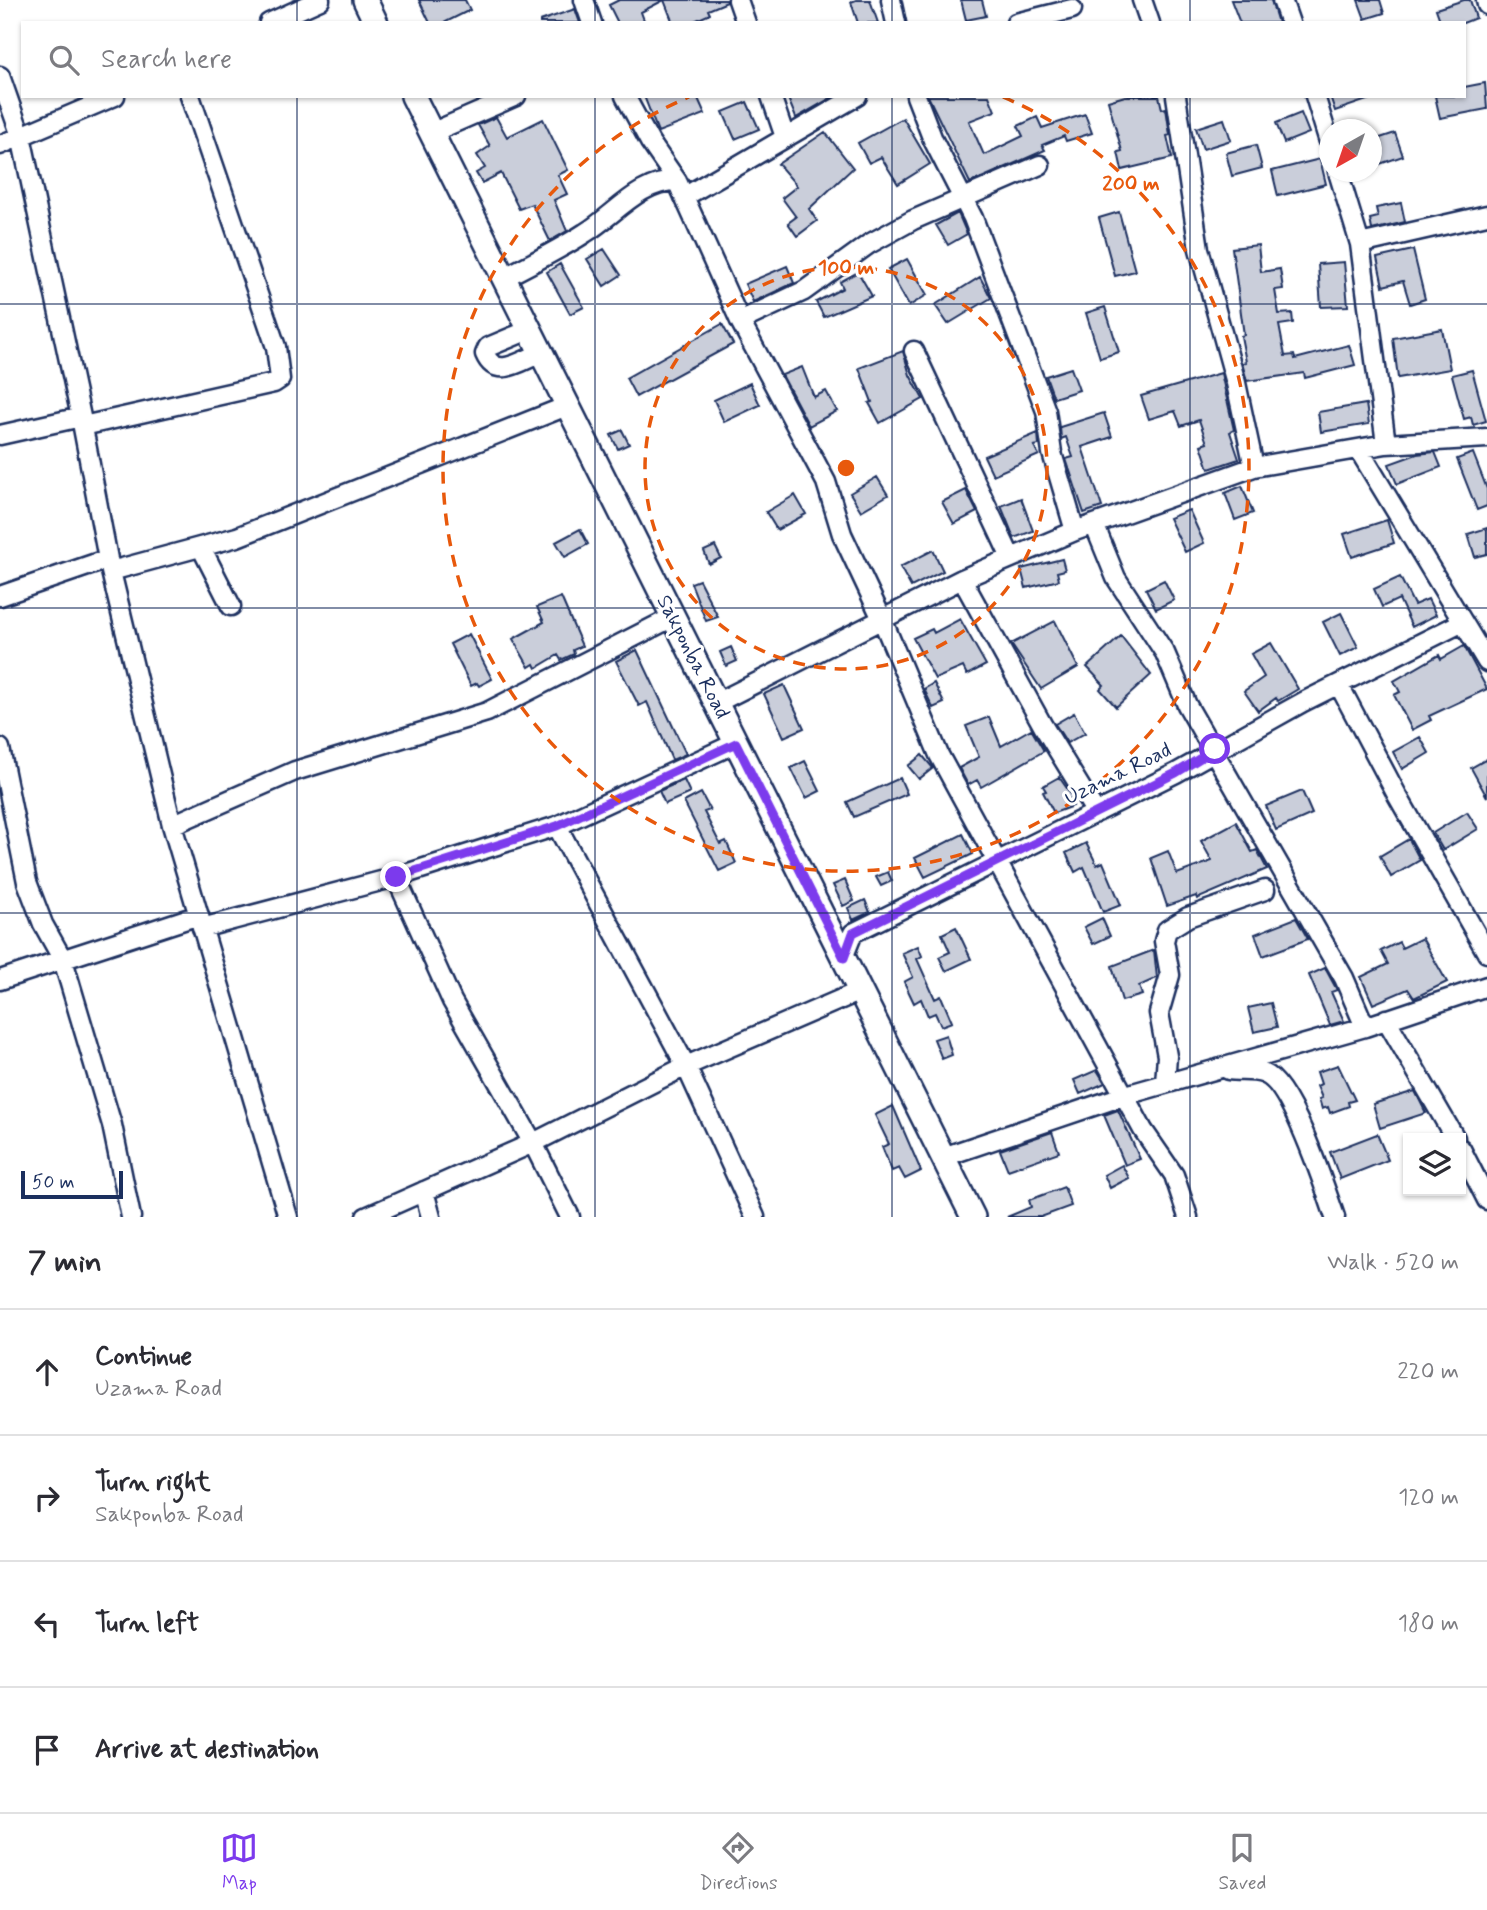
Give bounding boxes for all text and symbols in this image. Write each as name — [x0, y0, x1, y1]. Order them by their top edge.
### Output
search box — [21, 21, 1466, 98]
icon: search — [45, 41, 83, 79]
text: Search here — [101, 43, 232, 77]
north arrow — [1319, 119, 1382, 182]
text: 200 m — [1102, 170, 1160, 198]
text: 100 m — [818, 254, 874, 282]
centre of rings — [834, 456, 858, 480]
street label: Sakponba Road — [650, 590, 736, 724]
route start — [1199, 733, 1230, 764]
street label: Uzama Road — [1060, 736, 1176, 812]
route end — [380, 861, 411, 892]
map controls — [1403, 1133, 1466, 1196]
button: layers — [1403, 1133, 1466, 1196]
scale bar — [21, 1168, 122, 1200]
text: 50 m — [32, 1170, 75, 1195]
text: 7 min — [28, 1243, 102, 1282]
text: Walk · 520 m — [1327, 1248, 1459, 1278]
text: Continue — [95, 1340, 192, 1374]
icon: ahead — [28, 1353, 66, 1391]
text: 220 m — [1397, 1357, 1459, 1387]
text: Uzama Road — [95, 1374, 222, 1404]
text: Turn right — [95, 1466, 211, 1500]
icon: right — [28, 1479, 66, 1517]
text: 120 m — [1398, 1483, 1459, 1513]
text: Sakponba Road — [95, 1500, 244, 1530]
icon: left — [28, 1605, 66, 1643]
text: Turn left — [95, 1607, 199, 1641]
text: 180 m — [1398, 1609, 1459, 1639]
icon: arrive — [28, 1731, 66, 1769]
text: Arrive at destination — [95, 1733, 319, 1767]
tab: Map — [220, 1829, 258, 1896]
tab: Directions — [699, 1829, 778, 1896]
tab: Saved — [1218, 1829, 1266, 1896]

